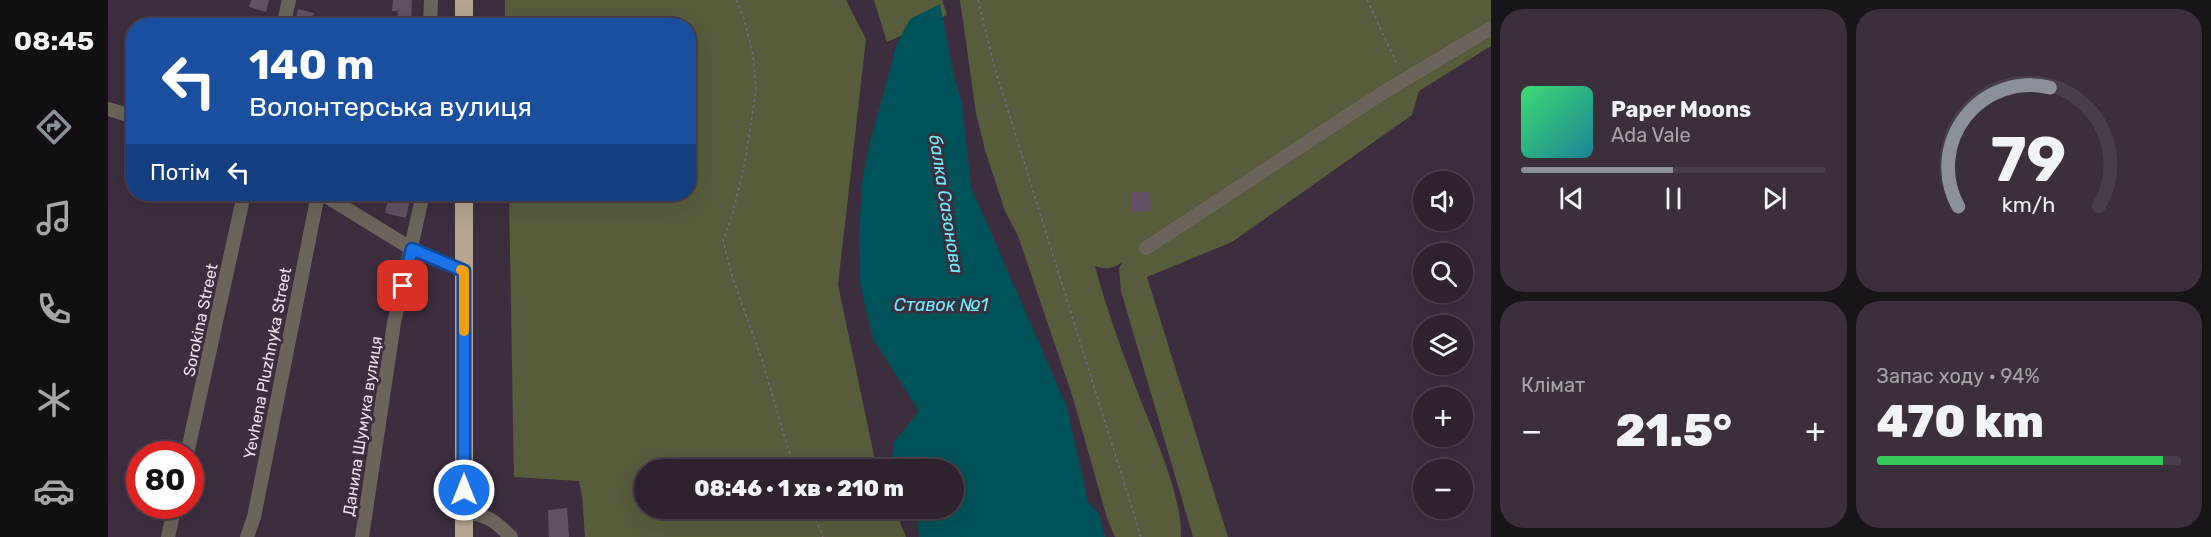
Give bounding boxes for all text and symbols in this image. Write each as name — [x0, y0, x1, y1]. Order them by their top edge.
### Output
text: 08:45 — [14, 25, 94, 57]
text: 140 m — [249, 40, 375, 90]
icon: left — [150, 42, 228, 120]
text: Волонтерська вулиця — [249, 91, 532, 123]
text: Paper Moons — [1611, 96, 1751, 123]
icon: directions — [33, 106, 75, 148]
text: Ada Vale — [1611, 123, 1691, 147]
text: 79 — [1991, 124, 2067, 198]
water label: балка Сазонова — [924, 133, 968, 275]
icon: left — [222, 156, 255, 189]
text: Потім — [150, 159, 210, 186]
map controls — [1413, 171, 1473, 519]
button: sound — [1413, 171, 1473, 231]
icon: previous — [1555, 182, 1588, 215]
icon: pause — [1657, 182, 1690, 215]
icon: next — [1758, 182, 1791, 215]
text: km/h — [2002, 193, 2056, 218]
icon: music — [33, 197, 75, 239]
button: search — [1413, 243, 1473, 303]
pin — [377, 260, 428, 311]
street label: Sorokina Street — [179, 262, 222, 378]
street label: Yevhena Pluzhnyka Street — [240, 266, 295, 460]
icon: arrive — [386, 269, 419, 302]
icon: phone — [33, 288, 75, 330]
water label: Ставок №1 — [894, 294, 989, 316]
button: layers — [1413, 315, 1473, 375]
street label: Данила Шумука вулиця — [339, 335, 386, 517]
text: Запас ходу · 94% — [1877, 364, 2040, 388]
text: Клімат — [1521, 373, 1585, 397]
icon: climate — [33, 379, 75, 421]
button: + — [1413, 387, 1473, 447]
text: 470 km — [1877, 395, 2044, 448]
text: 21.5° — [1615, 404, 1732, 457]
text: − — [1521, 411, 1542, 450]
text: + — [1805, 411, 1825, 450]
speed limit sign: 80 — [126, 441, 204, 519]
position arrow — [432, 458, 496, 522]
button: − — [1413, 459, 1473, 519]
icon: car — [33, 470, 75, 512]
text: 08:46 · 1 хв · 210 m — [694, 475, 904, 502]

